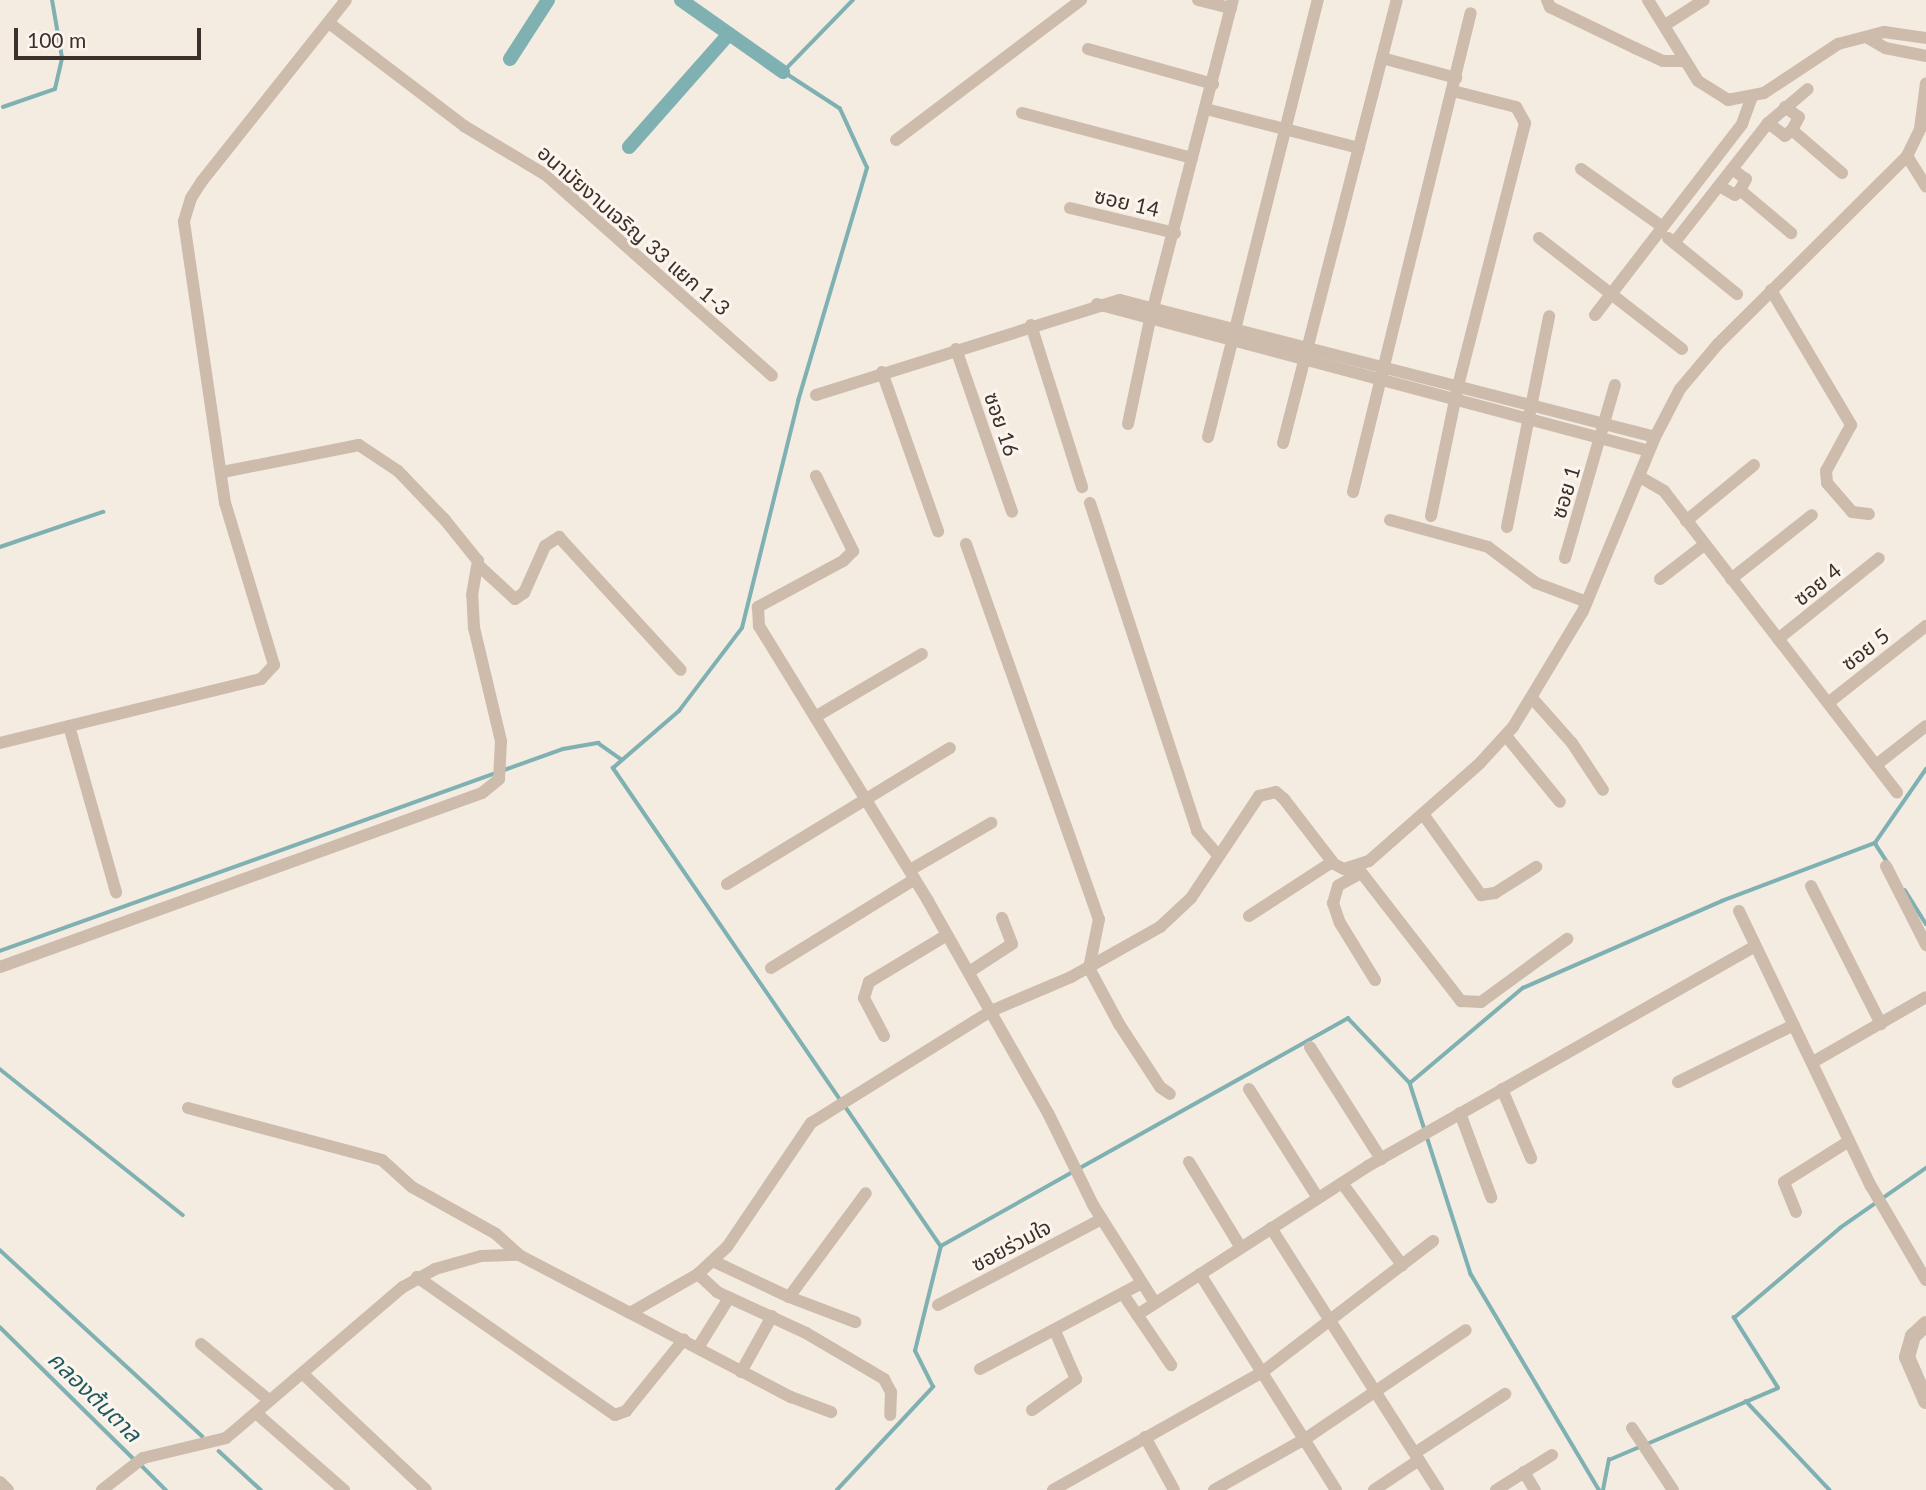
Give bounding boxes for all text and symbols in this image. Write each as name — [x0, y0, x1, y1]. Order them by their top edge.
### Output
scale bar — [18, 14, 205, 58]
text: 100 m — [27, 27, 86, 52]
street label: อนามัยงามเจริญ 33 แยก 1-3 — [533, 140, 735, 320]
street label: ซอย 14 — [1092, 182, 1162, 222]
street label: ซอย 16 — [979, 389, 1025, 459]
street label: ซอย 1 — [1545, 463, 1585, 521]
street label: ซอย 4 — [1788, 557, 1846, 611]
street label: ซอย 5 — [1836, 623, 1894, 675]
street label: ซอยร่วมใจ — [967, 1214, 1055, 1276]
water label: คลองต้นตาล — [43, 1345, 147, 1447]

